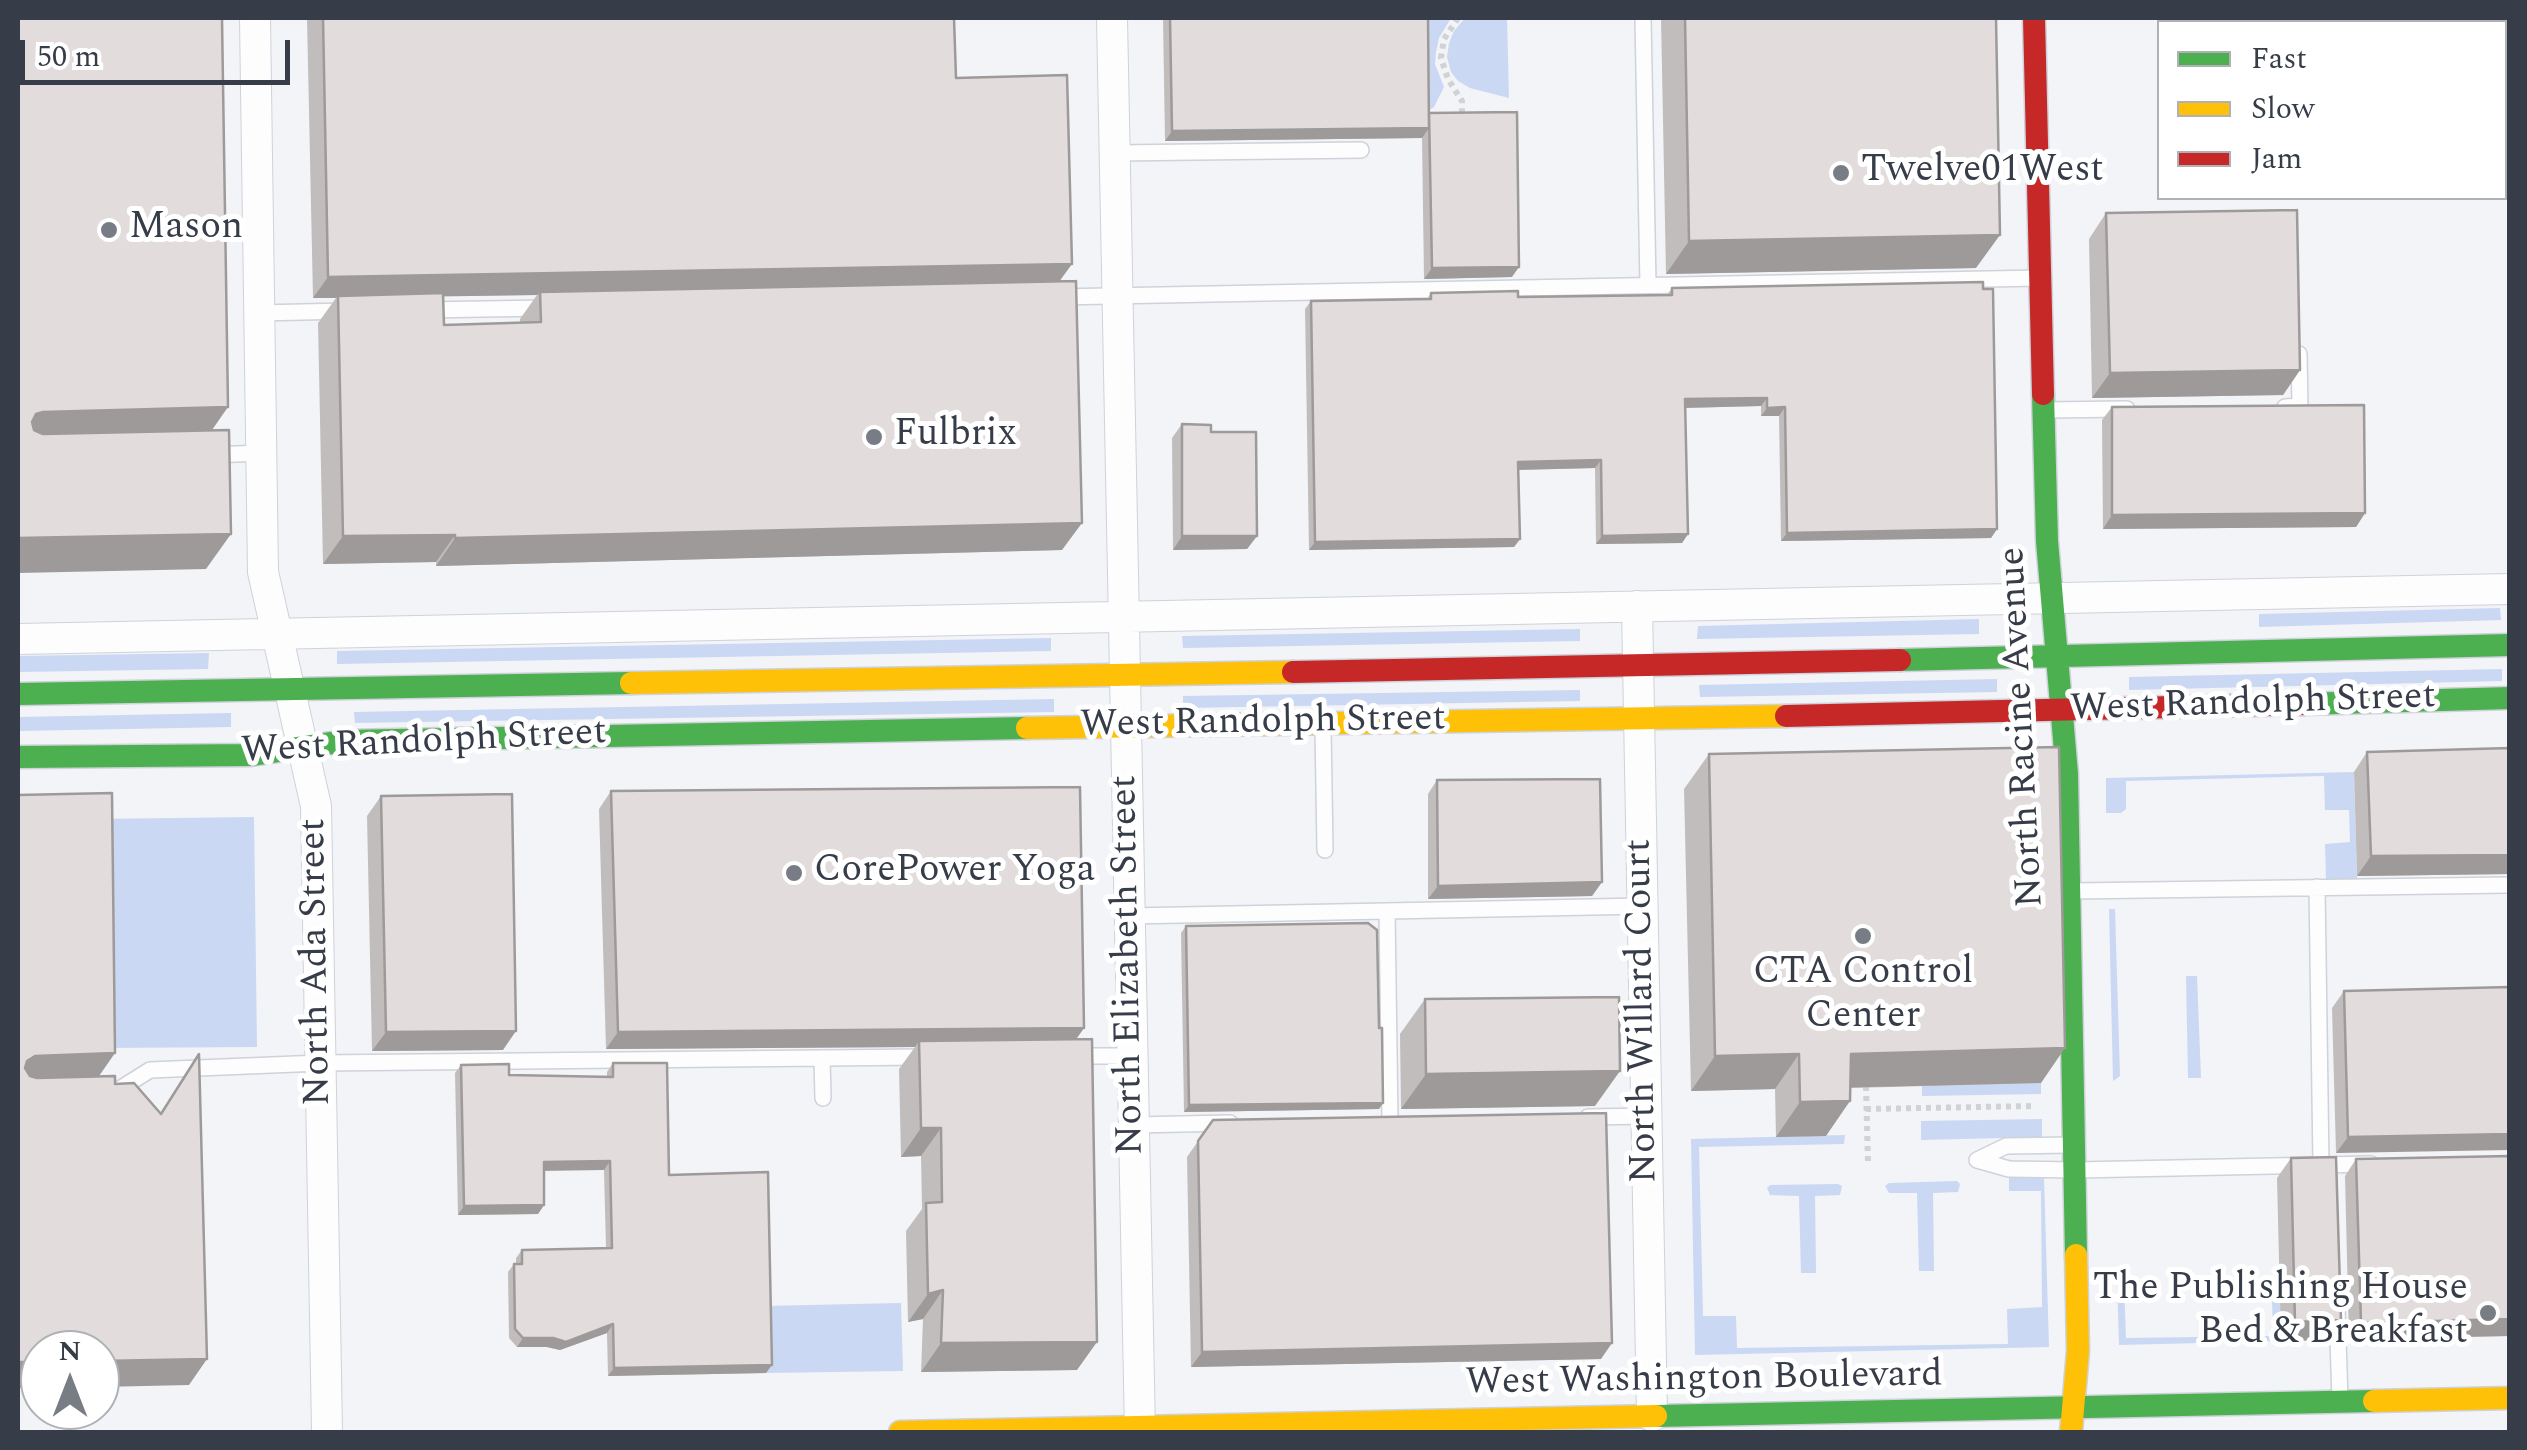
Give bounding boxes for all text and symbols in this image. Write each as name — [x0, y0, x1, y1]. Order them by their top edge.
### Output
scale bar — [25, 20, 295, 82]
legend — [2157, 20, 2507, 200]
text: 50 m — [37, 34, 100, 80]
text: Fast — [2251, 36, 2307, 82]
text: Slow — [2251, 86, 2315, 132]
text: Jam — [2251, 136, 2302, 182]
place label: Twelve01West — [1861, 150, 2104, 196]
marker: Twelve01West — [1830, 162, 1852, 184]
place label: Mason — [129, 207, 243, 253]
marker: Mason — [98, 219, 120, 241]
place label: Fulbrix — [894, 414, 1017, 460]
marker: Fulbrix — [863, 426, 885, 448]
street label: North Racine Avenue — [1992, 546, 2056, 908]
street label: West Randolph Street — [2069, 676, 2437, 734]
street label: West Randolph Street — [1080, 698, 1446, 750]
street label: West Randolph Street — [240, 712, 608, 776]
street label: North Elizabeth Street — [1104, 775, 1156, 1155]
street label: North Ada Street — [293, 818, 343, 1106]
street label: North Willard Court — [1618, 838, 1670, 1184]
place label: CorePower Yoga — [814, 850, 1095, 896]
marker: CorePower Yoga — [783, 862, 805, 884]
marker: CTA Control Center — [1852, 925, 1874, 947]
place label: CTA Control Center — [1753, 952, 1973, 1042]
place label: The Publishing House Bed & Breakfast — [2093, 1268, 2468, 1358]
marker: The Publishing House Bed & Breakfast — [2477, 1302, 2499, 1324]
north arrow — [20, 1330, 120, 1430]
text: N — [59, 1330, 81, 1373]
street label: West Washington Boulevard — [1465, 1354, 1943, 1408]

